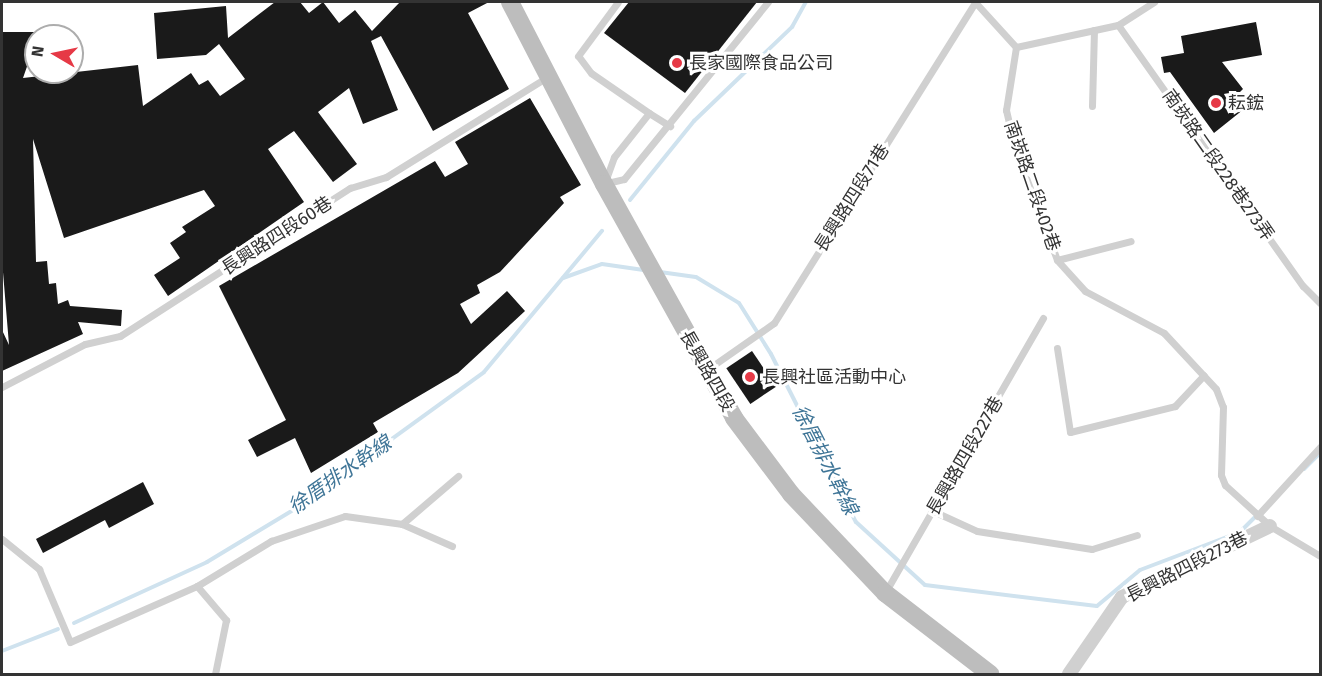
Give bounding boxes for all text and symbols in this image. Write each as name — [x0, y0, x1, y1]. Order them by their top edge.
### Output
north arrow — [24, 24, 84, 84]
text: N — [27, 45, 48, 58]
place label: 長家國際食品公司 — [689, 52, 833, 74]
marker: 長家國際食品公司 — [670, 56, 684, 70]
street label: 南崁路二段228巷273弄 — [1158, 85, 1278, 245]
place label: 耘鋐 — [1228, 92, 1264, 114]
marker: 耘鋐 — [1209, 96, 1223, 110]
street label: 南崁路二段402巷 — [1000, 118, 1064, 254]
street label: 長興路四段71巷 — [810, 140, 894, 256]
street label: 長興路四段60巷 — [218, 192, 336, 280]
street label: 長興路四段 — [675, 327, 739, 415]
place label: 長興社區活動中心 — [762, 366, 906, 388]
marker: 長興社區活動中心 — [743, 370, 757, 384]
street label: 長興路四段227巷 — [922, 393, 1008, 519]
water label: 徐厝排水幹線 — [787, 401, 863, 519]
water label: 徐厝排水幹線 — [284, 431, 396, 519]
street label: 長興路四段273巷 — [1123, 527, 1251, 607]

